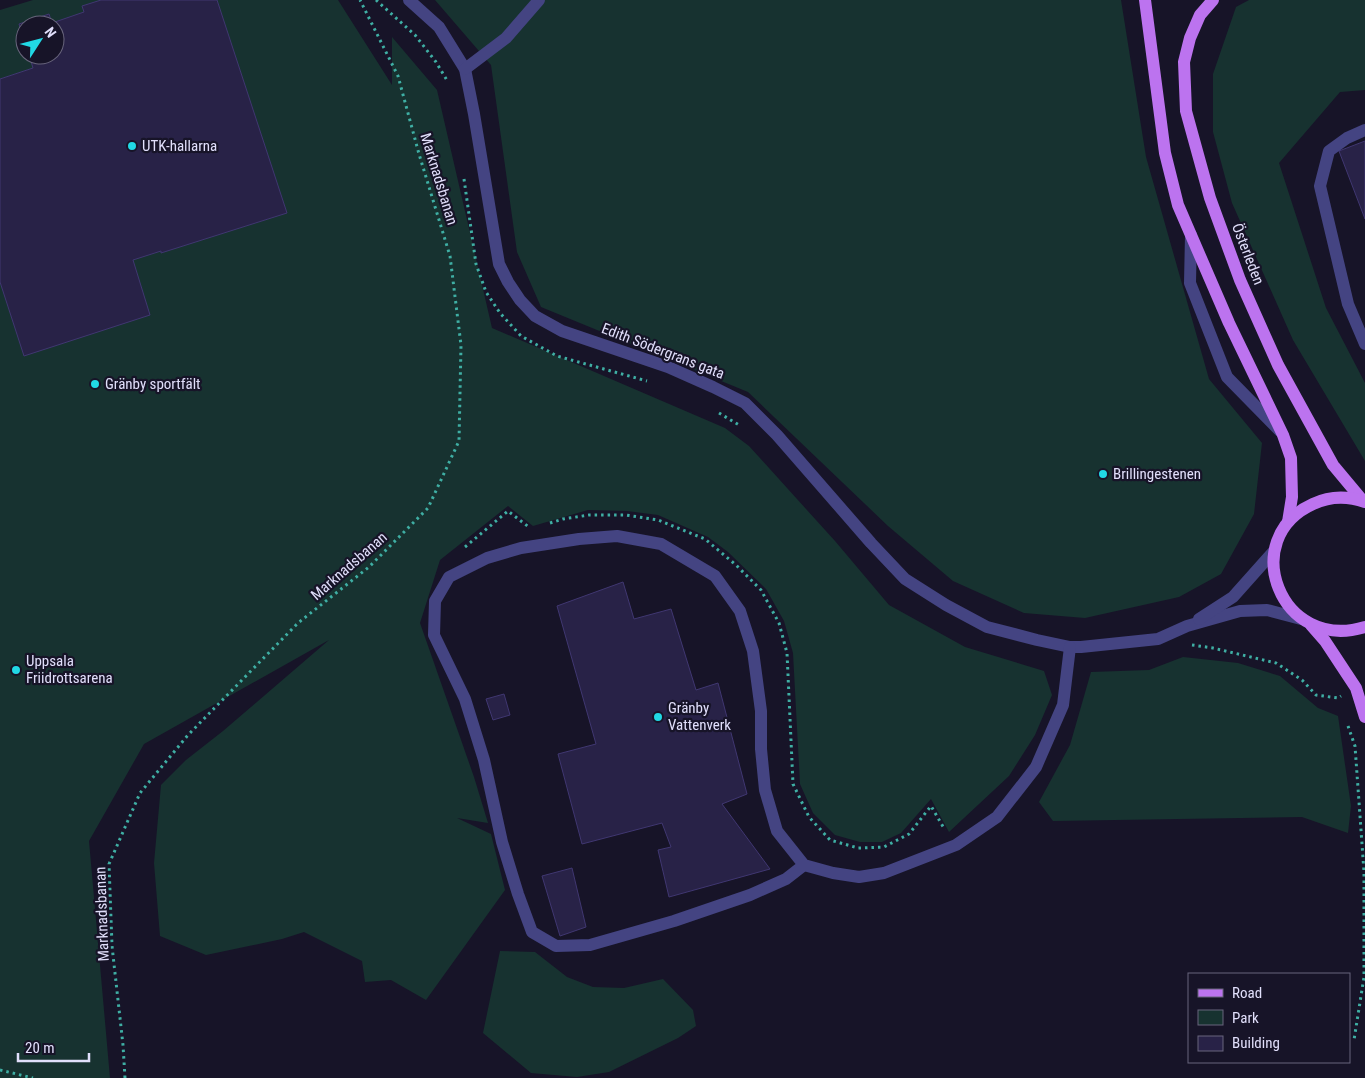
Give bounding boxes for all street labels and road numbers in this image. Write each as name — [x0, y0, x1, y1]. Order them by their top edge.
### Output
street label: Marknadsbanan — [417, 131, 461, 227]
street label: Österleden — [1228, 221, 1268, 287]
street label: Edith Södergrans gata — [599, 319, 727, 383]
street label: Marknadsbanan — [307, 528, 391, 604]
street label: Marknadsbanan — [91, 866, 113, 962]

